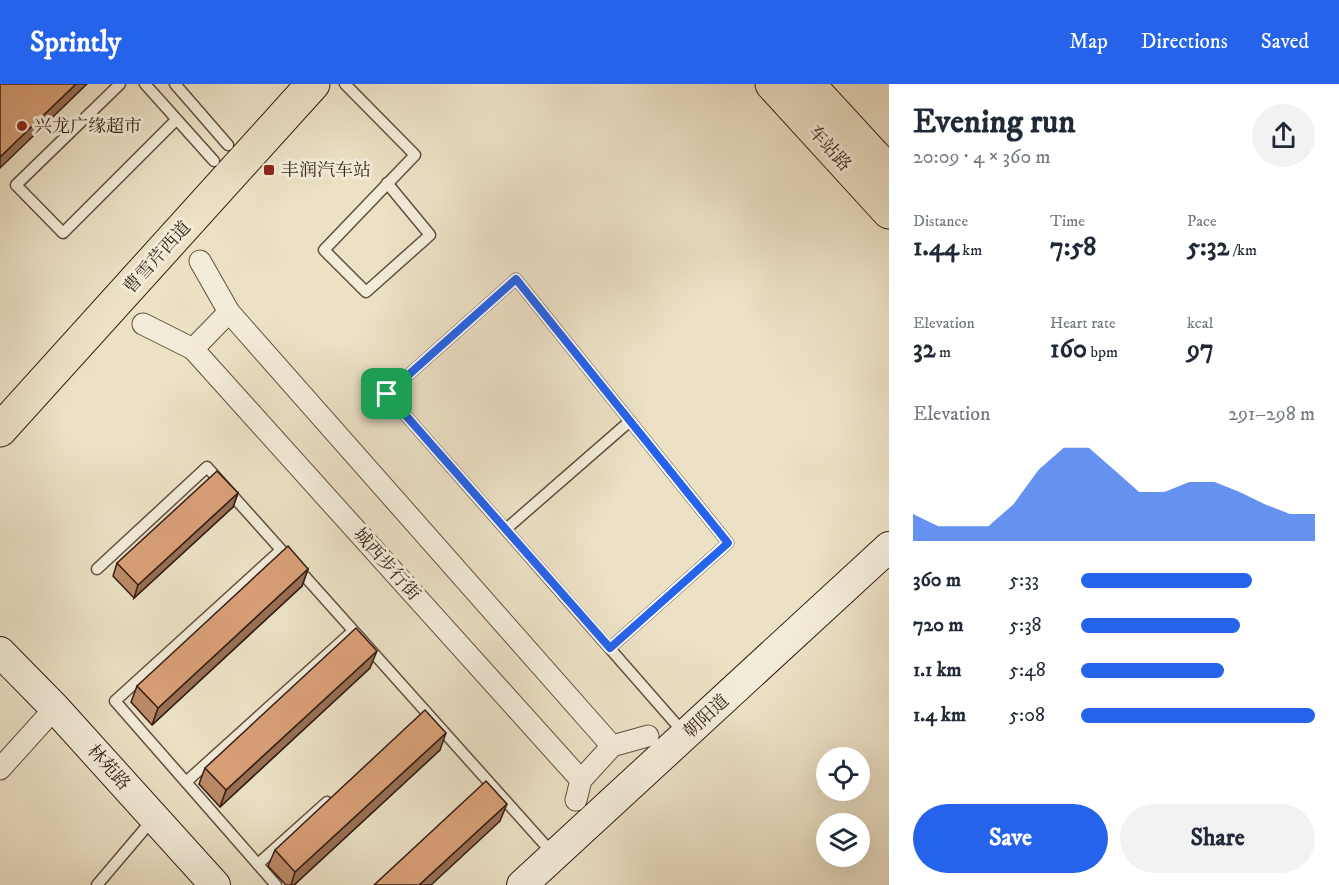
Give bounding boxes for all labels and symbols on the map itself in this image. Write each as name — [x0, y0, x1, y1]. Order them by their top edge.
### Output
place label: 兴龙广缘超市 — [34, 116, 142, 138]
marker: 兴龙广缘超市 — [15, 119, 29, 133]
street label: 车站路 — [803, 121, 855, 176]
place label: 丰润汽车站 — [281, 160, 371, 182]
marker: 丰润汽车站 — [262, 163, 276, 177]
street label: 曹雪芹西道 — [119, 217, 196, 298]
pin — [361, 368, 412, 419]
street label: 城西步行街 — [348, 524, 425, 605]
street label: 朝阳道 — [679, 690, 734, 743]
street label: 林苑路 — [82, 740, 134, 795]

